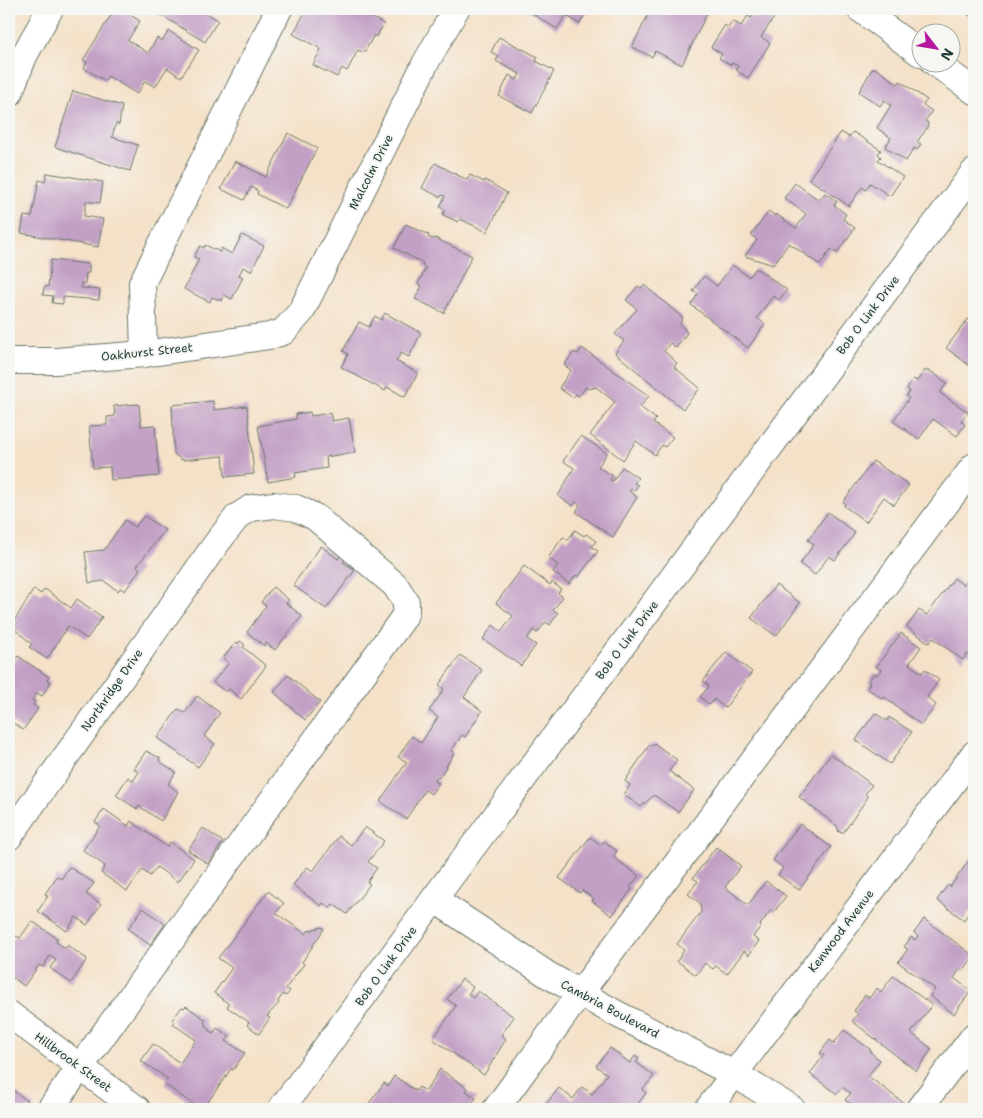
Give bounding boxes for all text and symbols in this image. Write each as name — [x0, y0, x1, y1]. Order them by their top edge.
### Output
north arrow — [910, 22, 960, 72]
text: N — [937, 45, 958, 64]
street label: Malcolm Drive — [345, 131, 397, 213]
street label: Bob O Link Drive — [833, 272, 903, 358]
street label: Oakhurst Street — [100, 339, 194, 365]
street label: Bob O Link Drive — [592, 597, 662, 683]
street label: Northridge Drive — [78, 645, 147, 734]
street label: Kenwood Avenue — [804, 886, 878, 976]
street label: Bob O Link Drive — [351, 923, 421, 1009]
street label: Cambria Boulevard — [558, 976, 663, 1042]
street label: Hillbrook Street — [31, 1029, 115, 1095]

